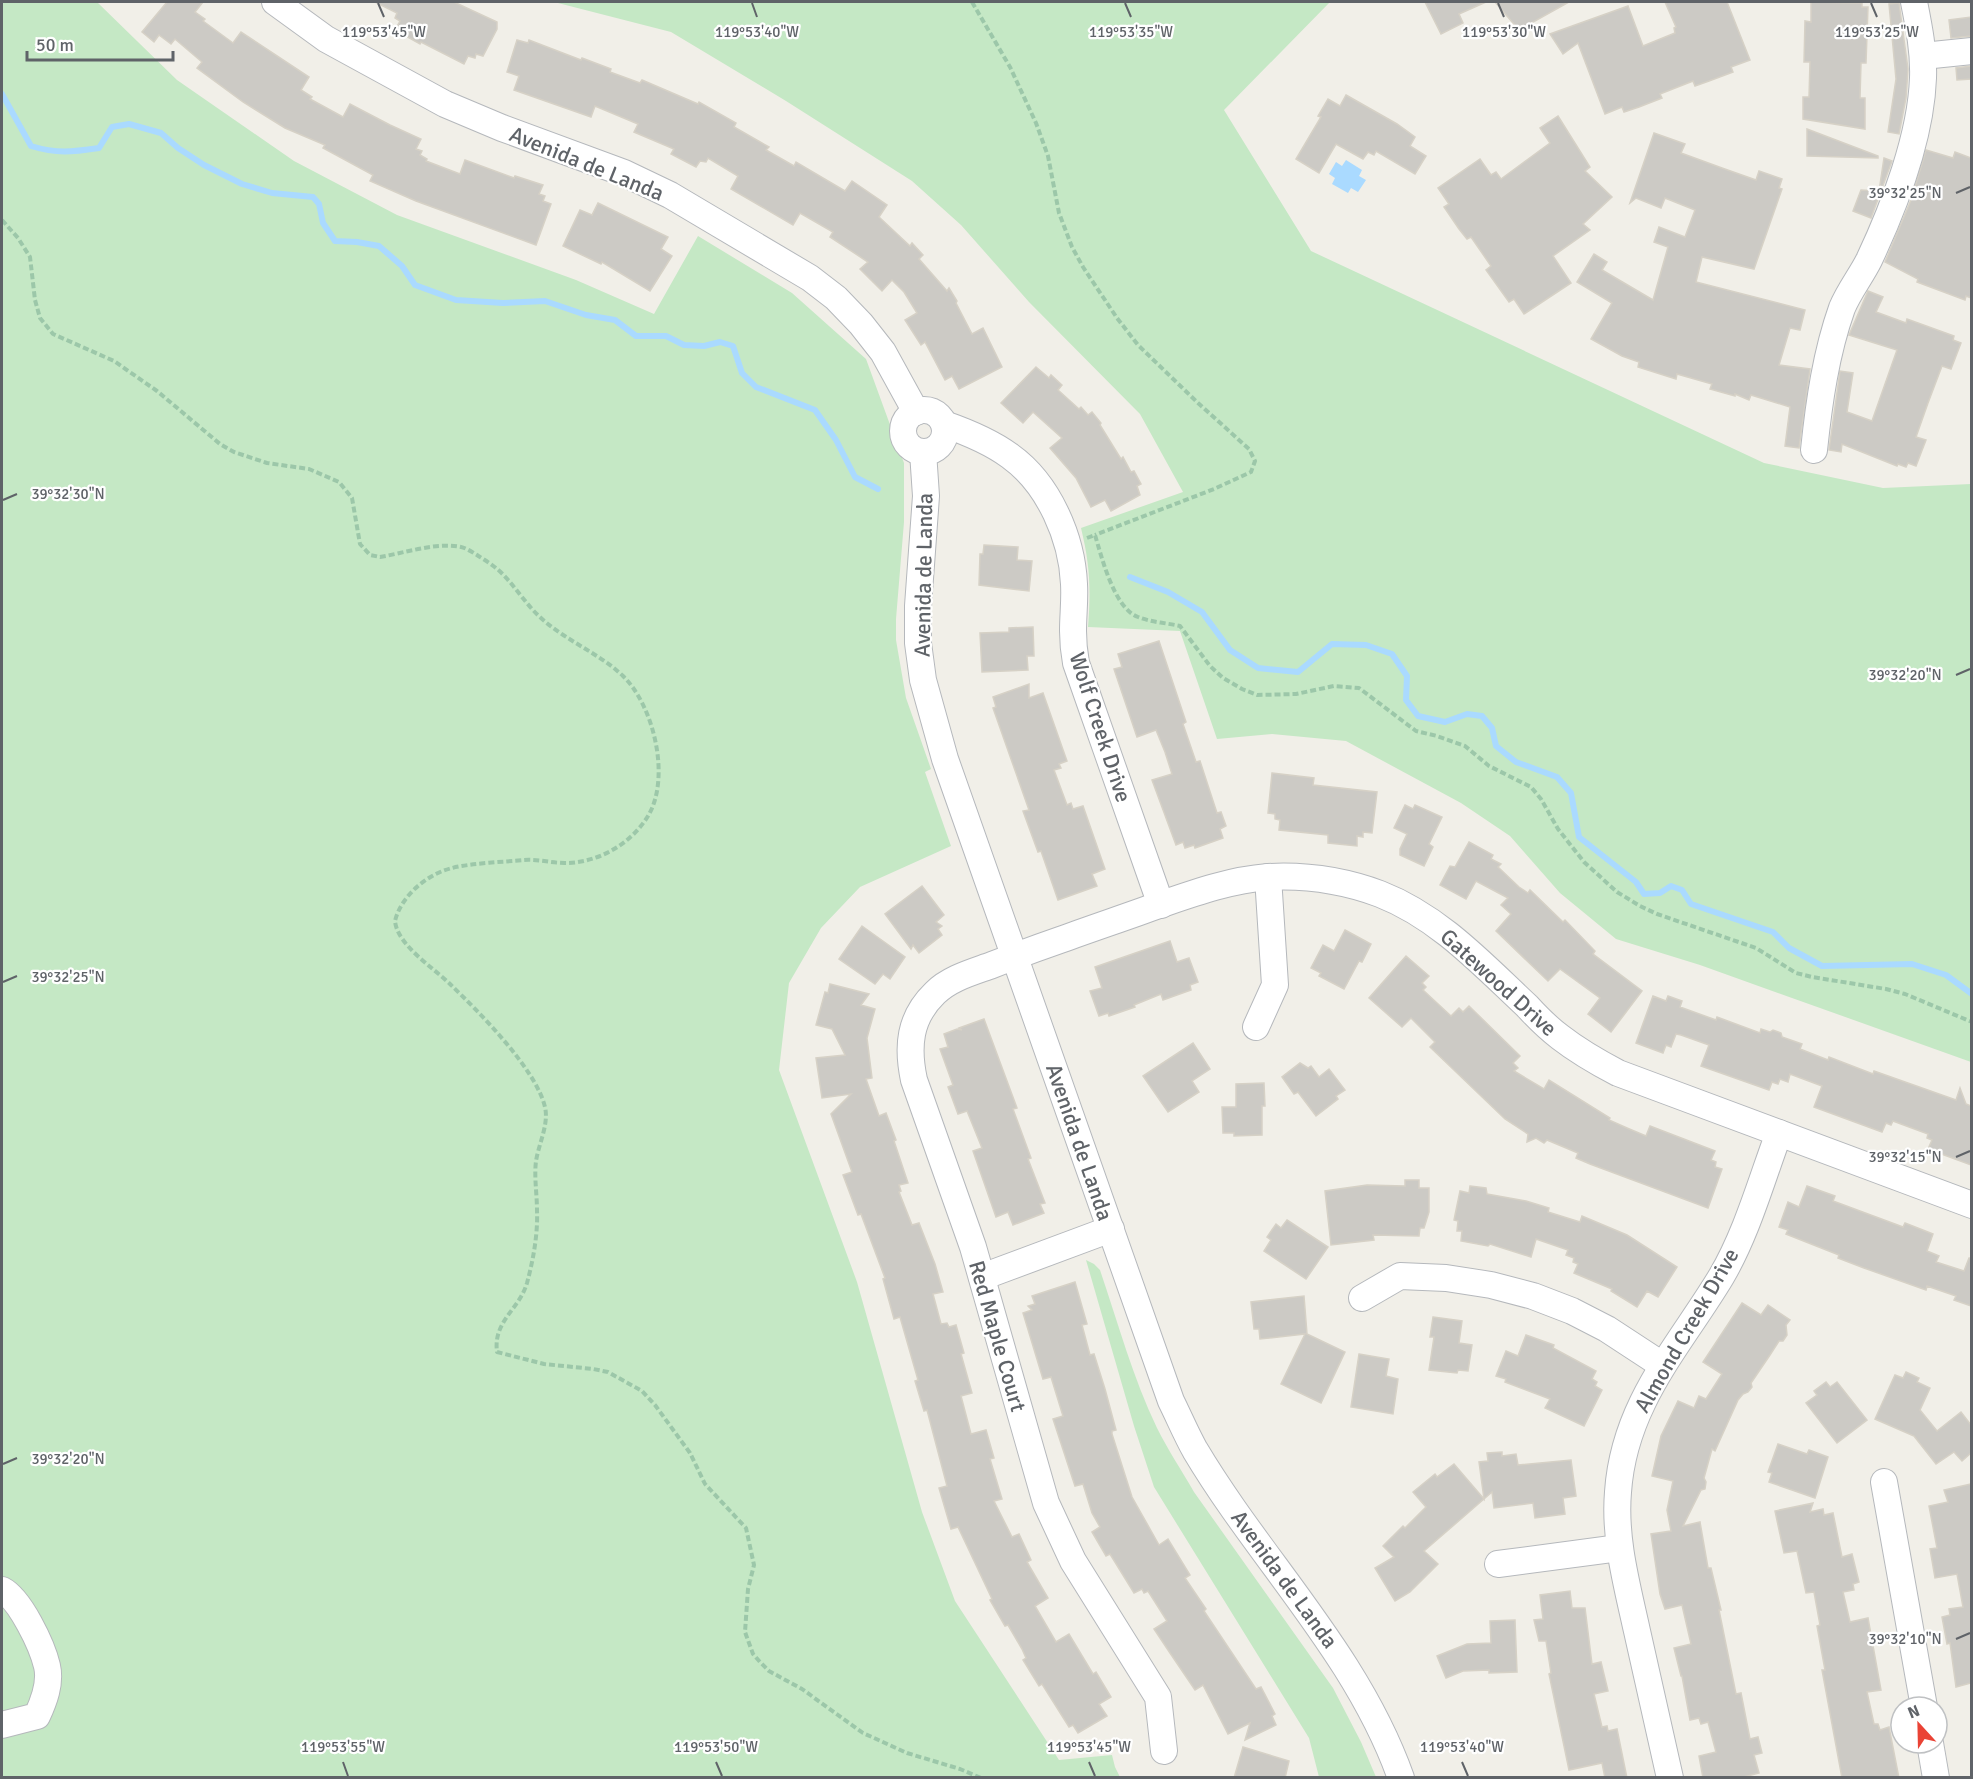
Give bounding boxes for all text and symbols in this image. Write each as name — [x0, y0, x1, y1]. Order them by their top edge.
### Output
text: 119°53'45"W — [342, 23, 426, 41]
text: 119°53'40"W — [715, 23, 799, 41]
text: 119°53'35"W — [1089, 23, 1173, 41]
text: 119°53'30"W — [1462, 23, 1546, 41]
text: 119°53'25"W — [1835, 23, 1919, 41]
scale bar — [27, 24, 172, 62]
text: 50 m — [36, 34, 74, 56]
street label: Avenida de Landa — [506, 120, 668, 207]
text: 39°32'25"N — [1868, 184, 1942, 202]
text: 39°32'30"N — [31, 485, 105, 503]
street label: Avenida de Landa — [909, 493, 938, 657]
street label: Wolf Creek Drive — [1064, 649, 1137, 805]
text: 39°32'20"N — [1868, 666, 1942, 684]
street label: Gatewood Drive — [1435, 923, 1563, 1042]
text: 39°32'25"N — [31, 968, 105, 986]
street label: Avenida de Landa — [1040, 1060, 1119, 1224]
text: 39°32'15"N — [1868, 1148, 1942, 1166]
street label: Almond Creek Drive — [1628, 1243, 1744, 1417]
street label: Red Maple Court — [963, 1257, 1032, 1415]
text: 39°32'20"N — [31, 1450, 105, 1468]
street label: Avenida de Landa — [1225, 1505, 1344, 1654]
text: 39°32'10"N — [1868, 1630, 1942, 1648]
north arrow — [1889, 1695, 1949, 1755]
text: N — [1905, 1701, 1923, 1723]
text: 119°53'55"W — [301, 1738, 385, 1756]
text: 119°53'50"W — [674, 1738, 758, 1756]
text: 119°53'45"W — [1047, 1738, 1131, 1756]
text: 119°53'40"W — [1420, 1738, 1504, 1756]

